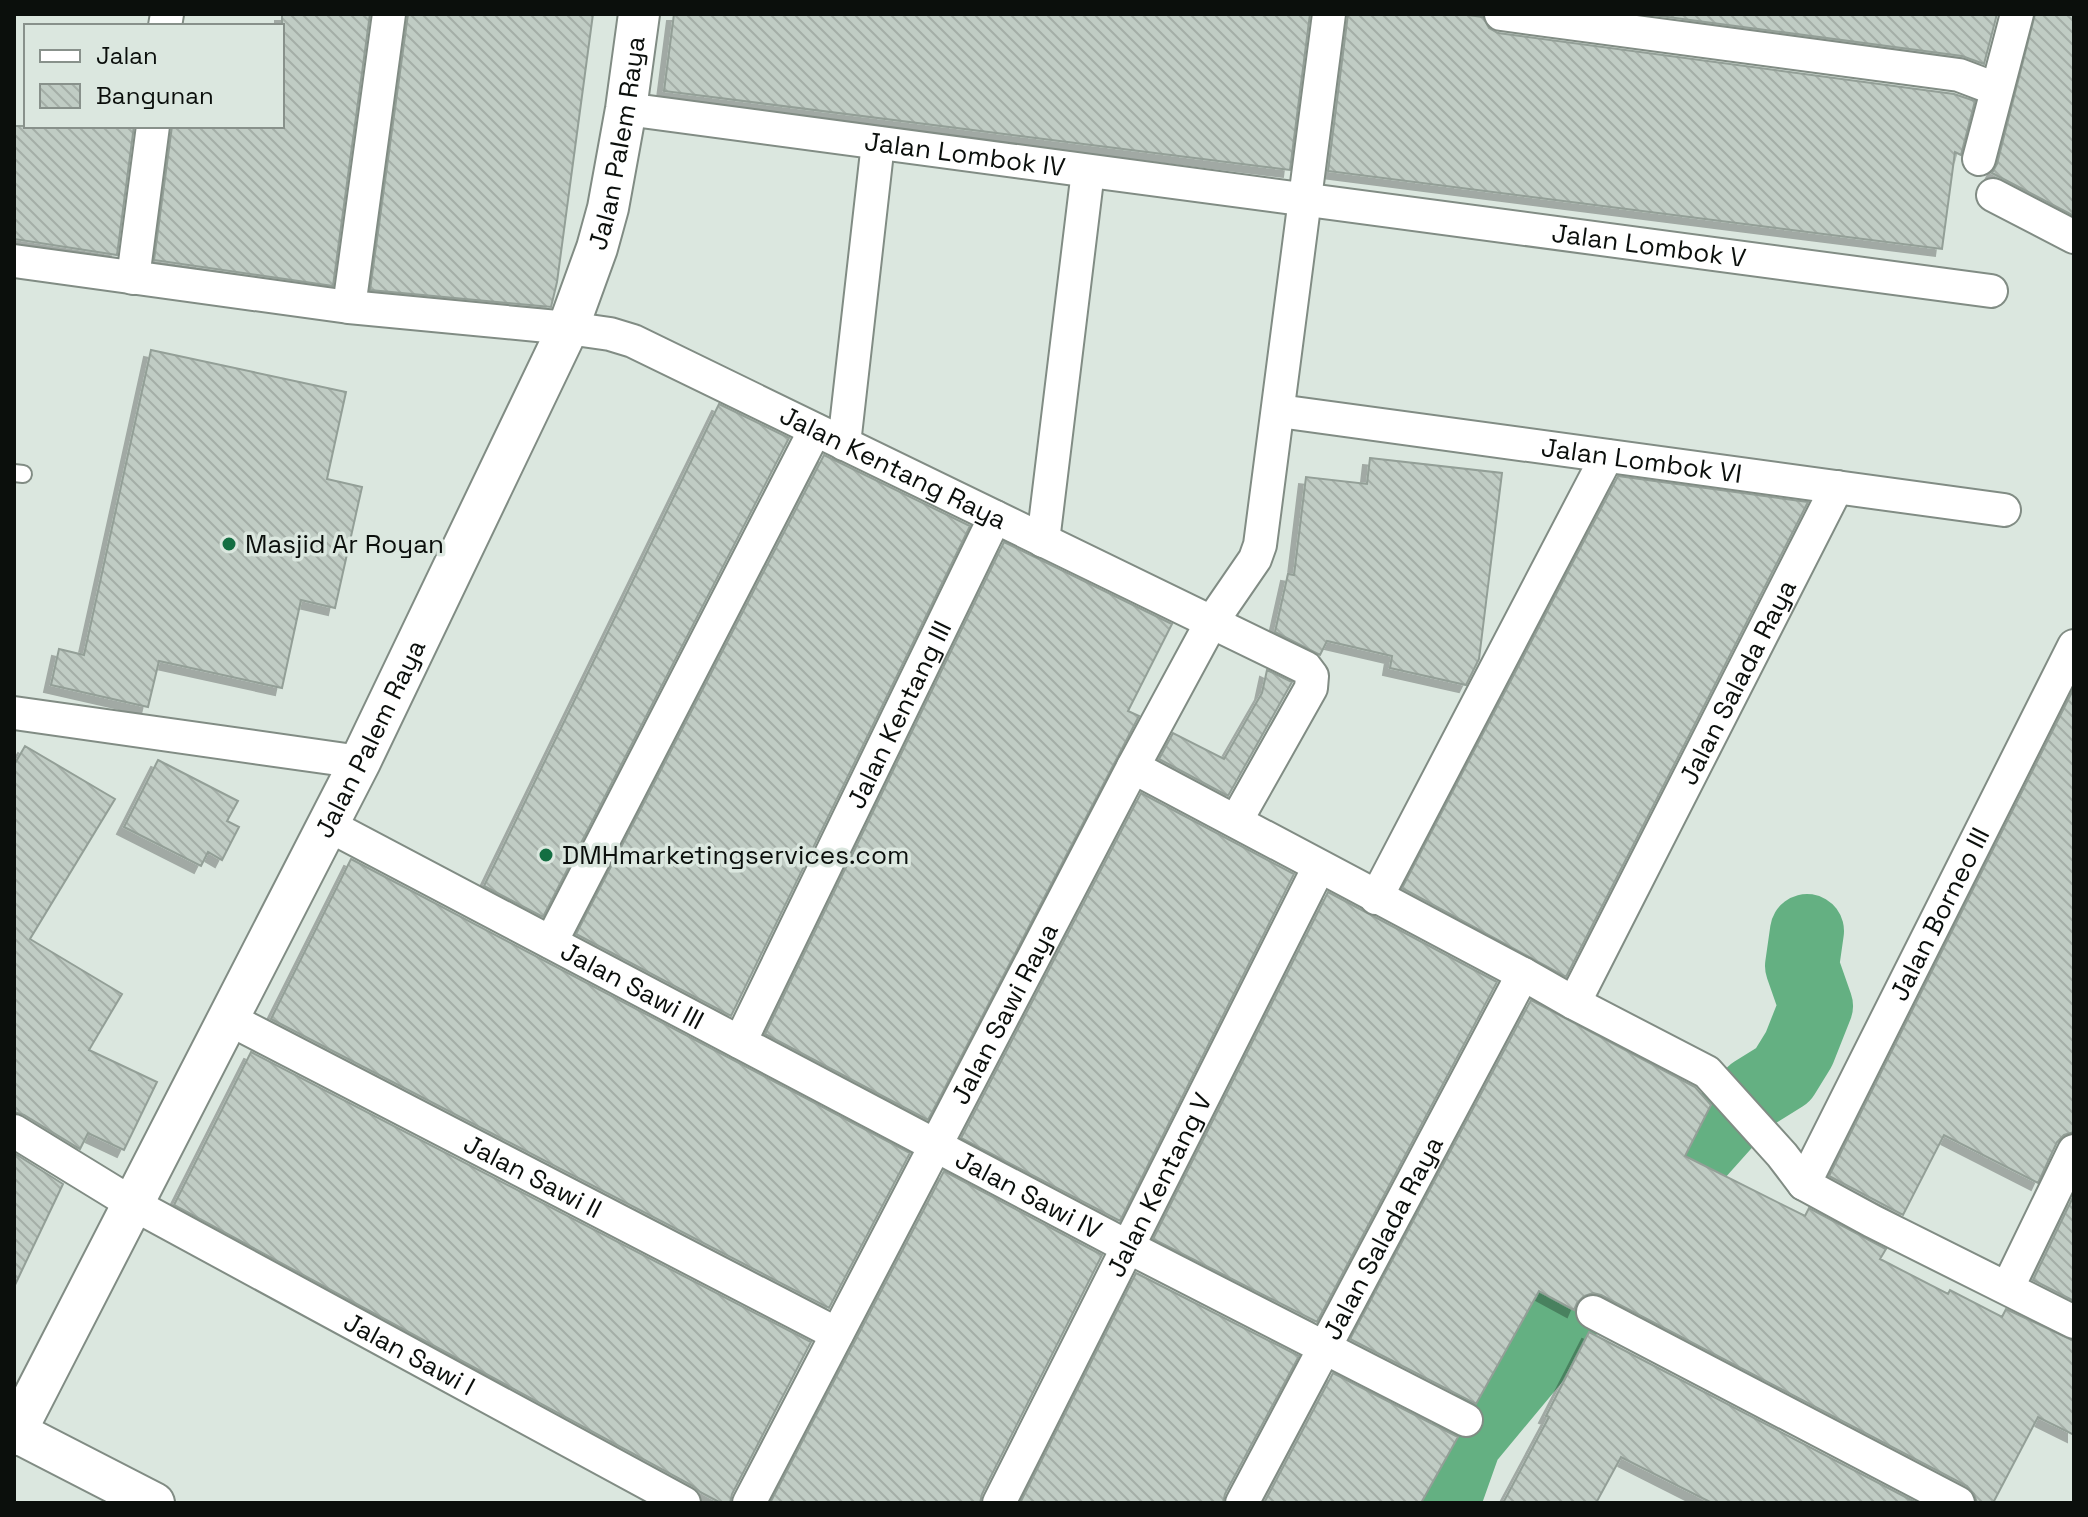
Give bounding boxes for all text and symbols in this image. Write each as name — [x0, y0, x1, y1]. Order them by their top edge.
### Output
legend — [24, 24, 284, 128]
street label: Jalan Palem Raya — [580, 34, 653, 254]
text: Jalan — [96, 40, 158, 71]
text: Bangunan — [96, 80, 214, 111]
street label: Jalan Lombok IV — [863, 124, 1067, 184]
street label: Jalan Lombok V — [1550, 216, 1748, 275]
street label: Jalan Kentang Raya — [774, 398, 1012, 537]
street label: Jalan Lombok VI — [1539, 430, 1744, 491]
place label: Masjid Ar Royan — [245, 527, 444, 561]
marker: Masjid Ar Royan — [220, 535, 238, 553]
street label: Jalan Salada Raya — [1671, 574, 1804, 791]
street label: Jalan Kentang III — [839, 615, 959, 814]
street label: Jalan Palem Raya — [307, 634, 433, 844]
street label: Jalan Borneo III — [1882, 822, 1997, 1007]
place label: DMHmarketingservices.com — [562, 838, 909, 872]
marker: DMHmarketingservices.com — [537, 846, 555, 864]
street label: Jalan Sawi Raya — [943, 917, 1066, 1110]
street label: Jalan Sawi III — [555, 934, 710, 1037]
street label: Jalan Kentang V — [1098, 1087, 1220, 1283]
street label: Jalan Sawi II — [458, 1127, 608, 1226]
street label: Jalan Salada Raya — [1315, 1130, 1451, 1346]
street label: Jalan Sawi IV — [950, 1142, 1108, 1247]
street label: Jalan Sawi I — [338, 1305, 481, 1403]

